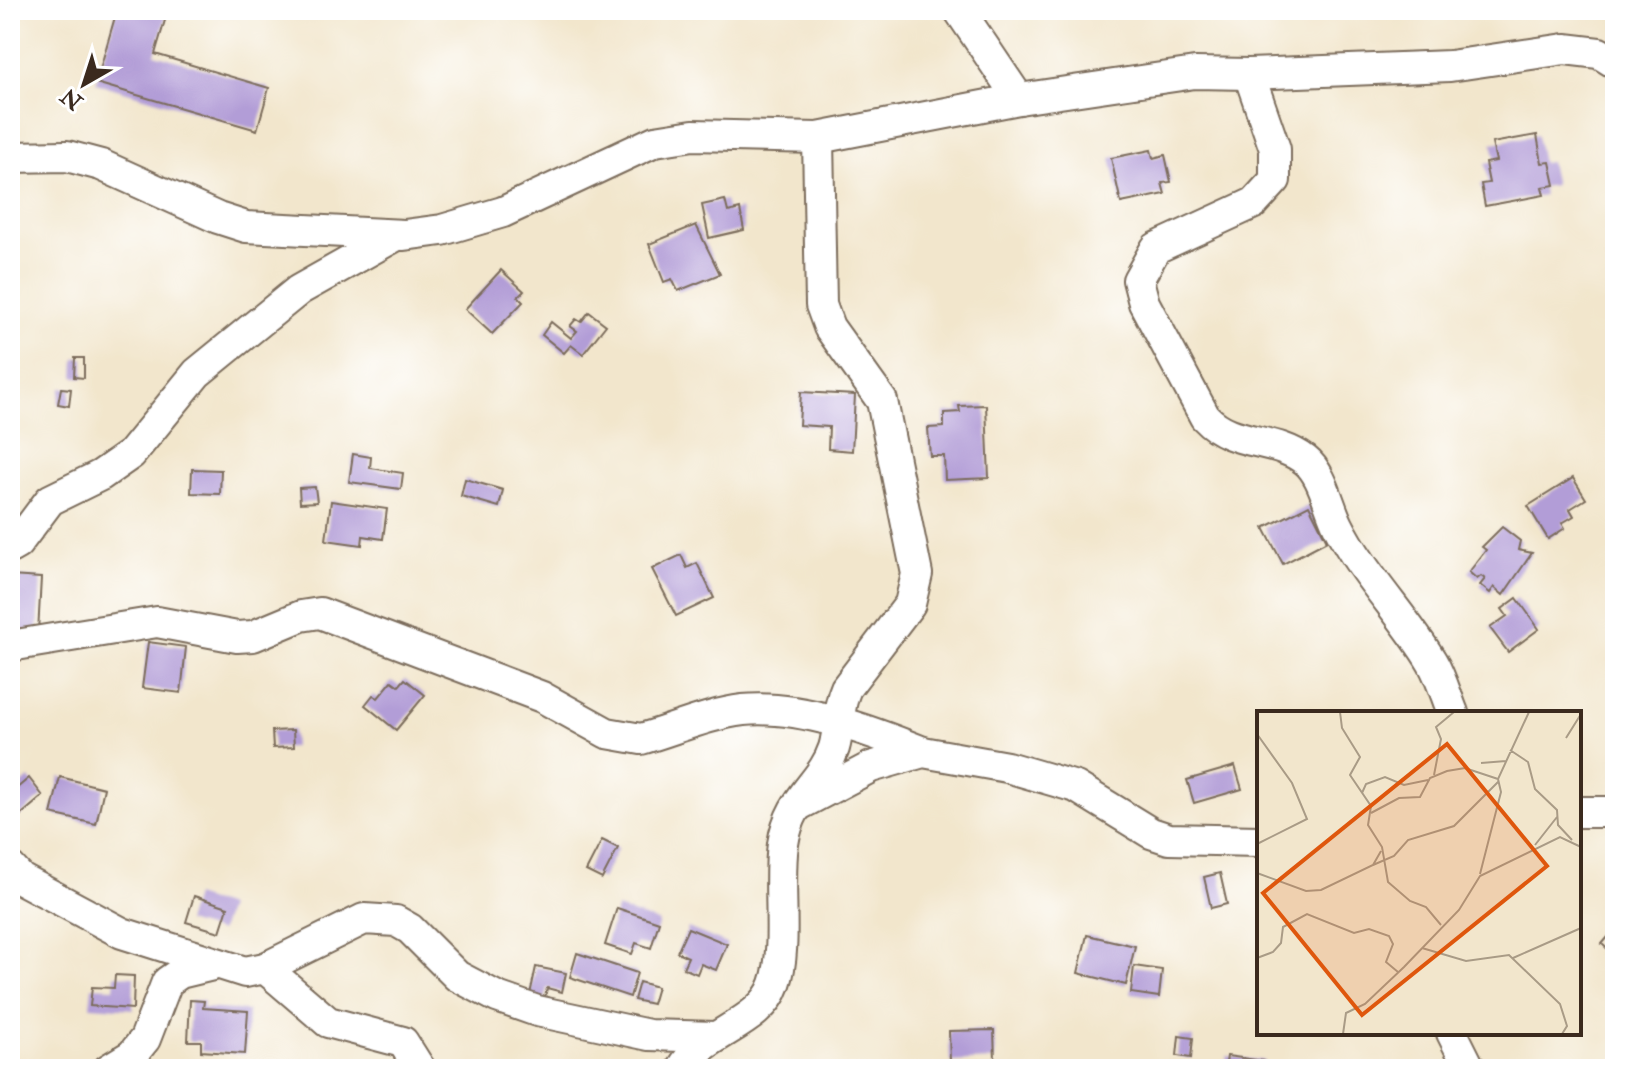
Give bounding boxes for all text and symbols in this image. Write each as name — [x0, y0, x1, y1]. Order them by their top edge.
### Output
north arrow — [44, 44, 124, 124]
text: N — [55, 81, 89, 116]
inset map — [1257, 711, 1581, 1035]

